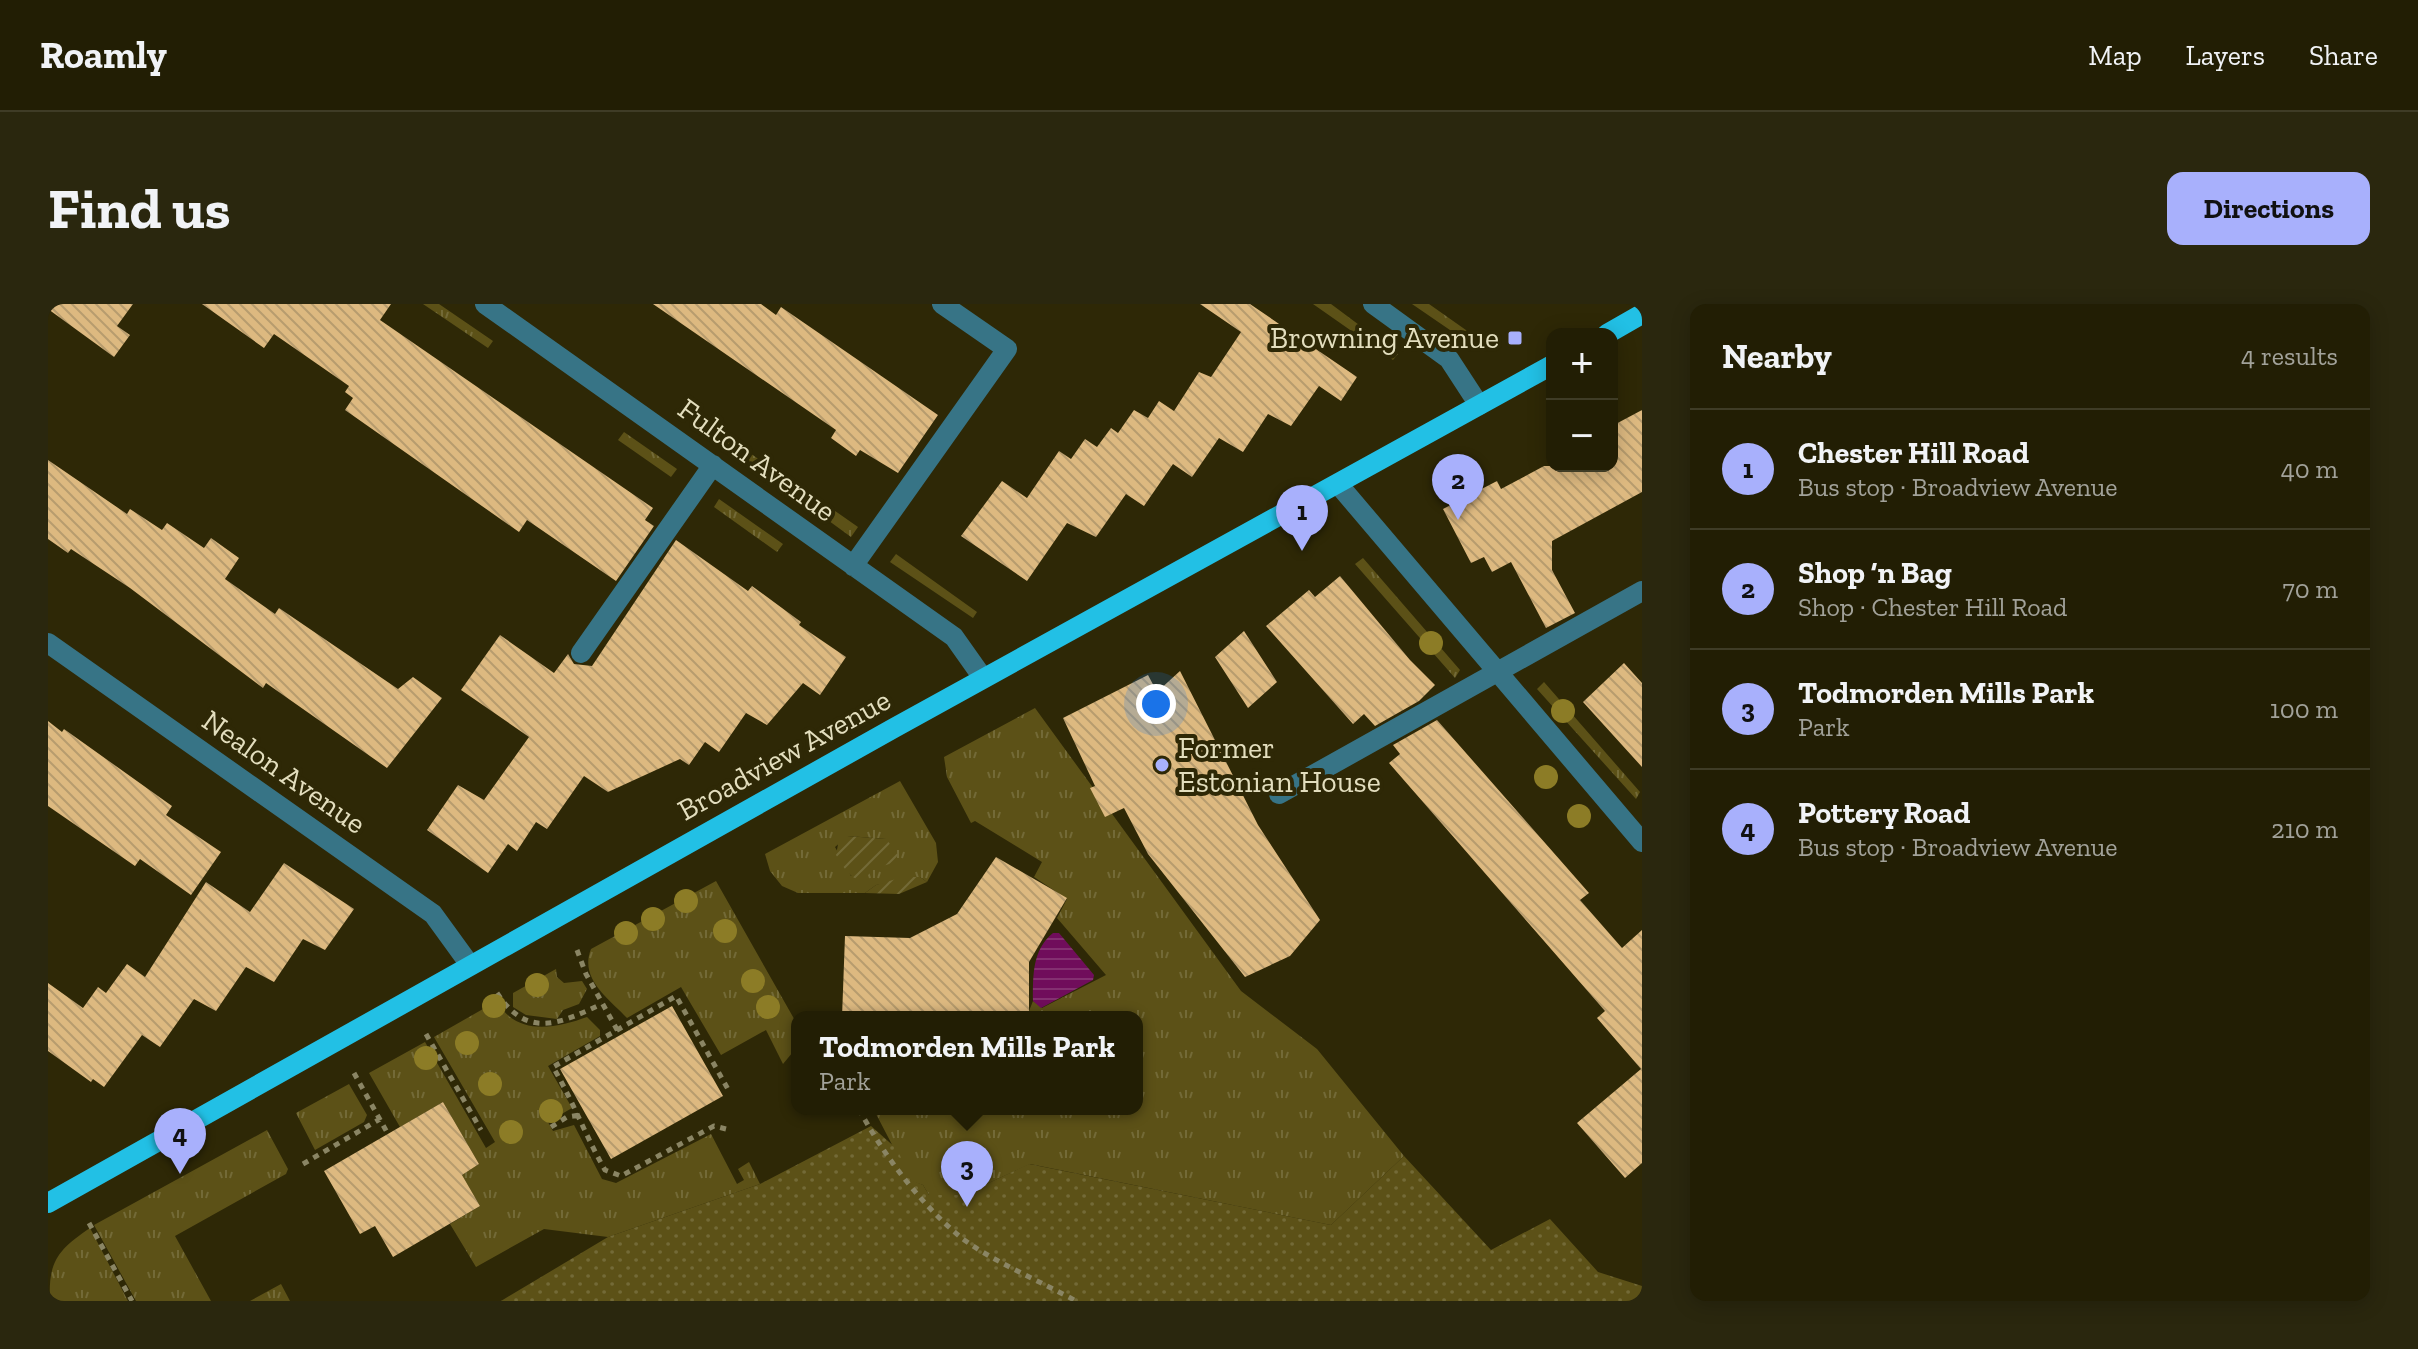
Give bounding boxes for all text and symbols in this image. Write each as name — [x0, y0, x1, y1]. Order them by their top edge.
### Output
text: Roamly — [40, 32, 167, 78]
text: Map — [2088, 39, 2142, 72]
text: Layers — [2186, 39, 2265, 72]
text: Share — [2309, 39, 2378, 72]
button: Directions — [2167, 172, 2370, 245]
text: Find us — [48, 175, 231, 242]
place label: Browning Avenue — [1270, 320, 1499, 356]
map controls — [1546, 328, 1618, 472]
button: + — [1546, 328, 1618, 400]
marker: Browning Avenue — [1506, 329, 1524, 347]
text: Nearby — [1722, 336, 1832, 377]
text: 4 results — [2241, 340, 2338, 372]
street label: Fulton Avenue — [671, 391, 843, 529]
button: − — [1546, 400, 1618, 472]
text: Chester Hill Road — [1798, 435, 2029, 471]
text: 1 — [1743, 453, 1753, 485]
text: 40 m — [2281, 453, 2338, 485]
pin: 2 — [1432, 454, 1484, 520]
text: Bus stop · Broadview Avenue — [1798, 471, 2118, 503]
pin: 1 — [1276, 485, 1328, 551]
text: Shop ‘n Bag — [1798, 555, 1952, 591]
text: 2 — [1741, 573, 1755, 605]
text: 70 m — [2282, 573, 2338, 605]
text: Shop · Chester Hill Road — [1798, 591, 2067, 623]
text: Todmorden Mills Park — [1798, 675, 2094, 711]
street label: Broadview Avenue — [671, 682, 897, 828]
your location — [1136, 684, 1176, 724]
text: 3 — [1741, 693, 1755, 725]
text: 100 m — [2270, 693, 2338, 725]
street label: Nealon Avenue — [195, 702, 373, 842]
text: Park — [1798, 711, 1850, 743]
place label: Former Estonian House — [1178, 730, 1381, 800]
marker: Former Estonian House — [1153, 756, 1171, 774]
text: Pottery Road — [1798, 795, 1970, 831]
text: 4 — [1741, 813, 1755, 845]
text: 210 m — [2271, 813, 2338, 845]
text: Bus stop · Broadview Avenue — [1798, 831, 2118, 863]
popup — [791, 1011, 1143, 1115]
text: Todmorden Mills Park — [819, 1029, 1115, 1065]
text: Park — [819, 1065, 871, 1097]
pin: 4 — [154, 1108, 206, 1174]
pin: 3 — [941, 1141, 993, 1207]

